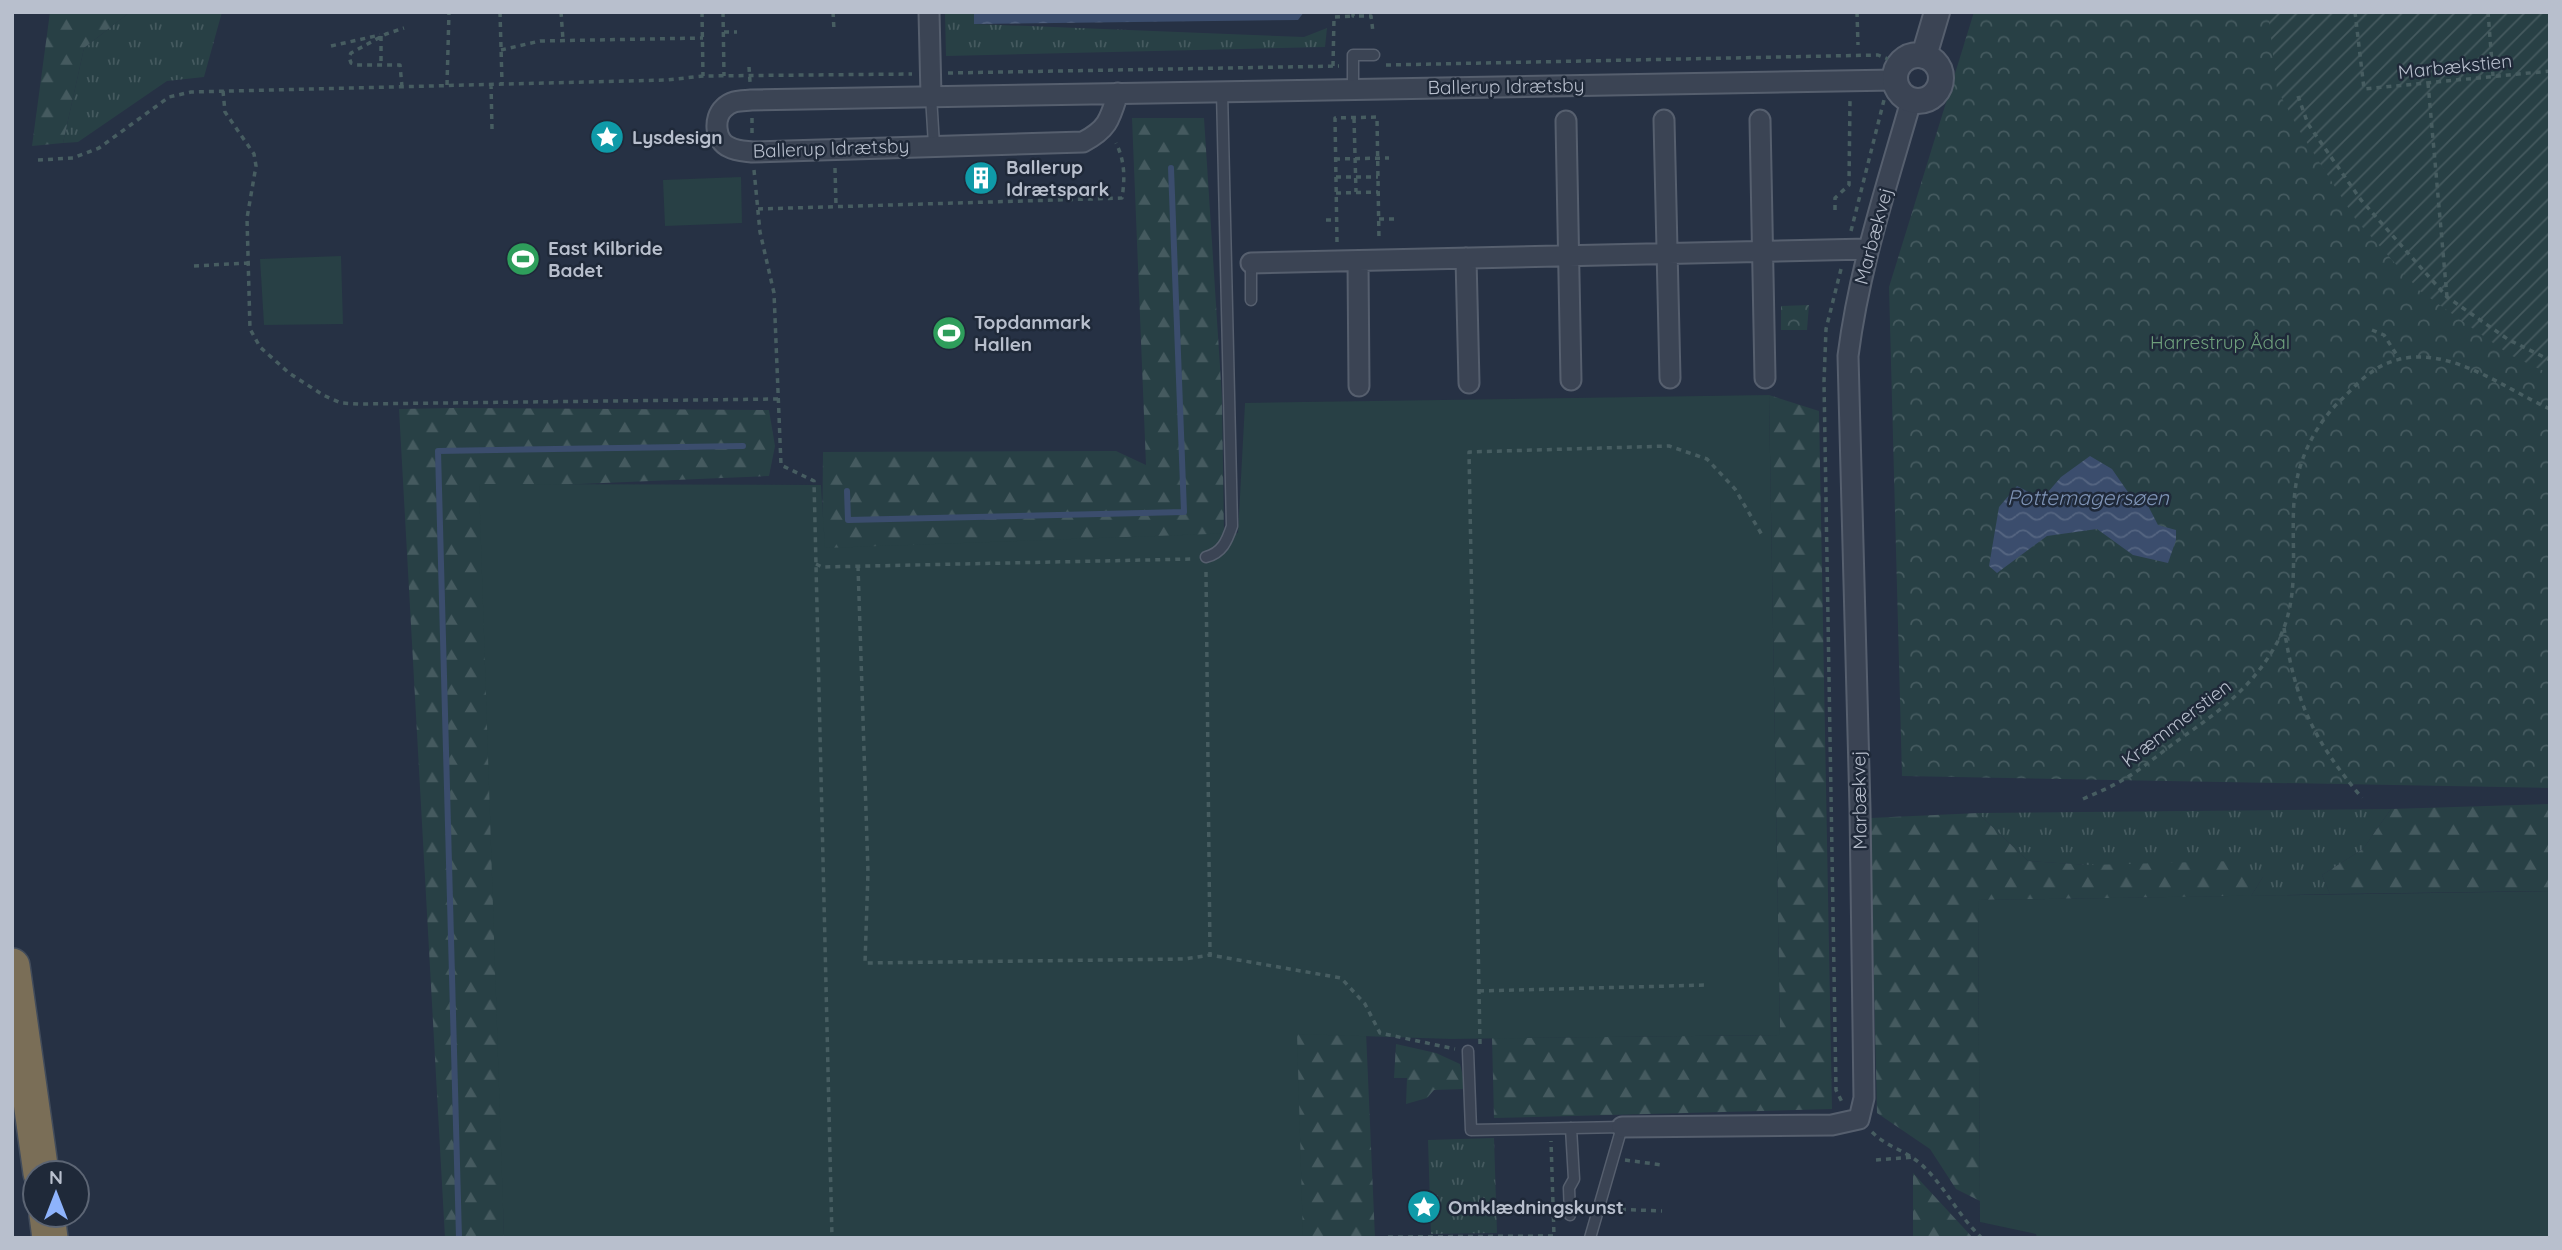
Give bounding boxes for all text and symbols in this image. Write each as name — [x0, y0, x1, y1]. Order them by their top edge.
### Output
street label: Marbækstien — [2397, 48, 2513, 84]
street label: Ballerup Idrætsby — [1427, 73, 1585, 99]
place icon: Lysdesign — [588, 118, 626, 156]
place label: Lysdesign — [632, 125, 723, 149]
street label: Ballerup Idrætsby — [752, 133, 910, 163]
place label: Ballerup Idrætspark — [1006, 155, 1109, 201]
building icon: Ballerup Idrætspark — [962, 159, 1000, 197]
street label: Marbækvej — [1849, 185, 1897, 287]
place label: East Kilbride Badet — [548, 236, 663, 282]
sports icon: East Kilbride Badet — [504, 240, 542, 278]
place label: Topdanmark Hallen — [974, 310, 1091, 356]
sports icon: Topdanmark Hallen — [930, 314, 968, 352]
park label: Harrestrup Ådal — [2150, 330, 2290, 354]
water label: Pottemagersøen — [2007, 484, 2170, 510]
street label: Kræmmerstien — [2116, 674, 2236, 772]
street label: Marbækvej — [1846, 750, 1872, 850]
north arrow — [21, 1159, 91, 1229]
text: N — [49, 1165, 63, 1189]
place icon: Omklædningskunst — [1405, 1188, 1443, 1226]
place label: Omklædningskunst — [1448, 1195, 1624, 1219]

